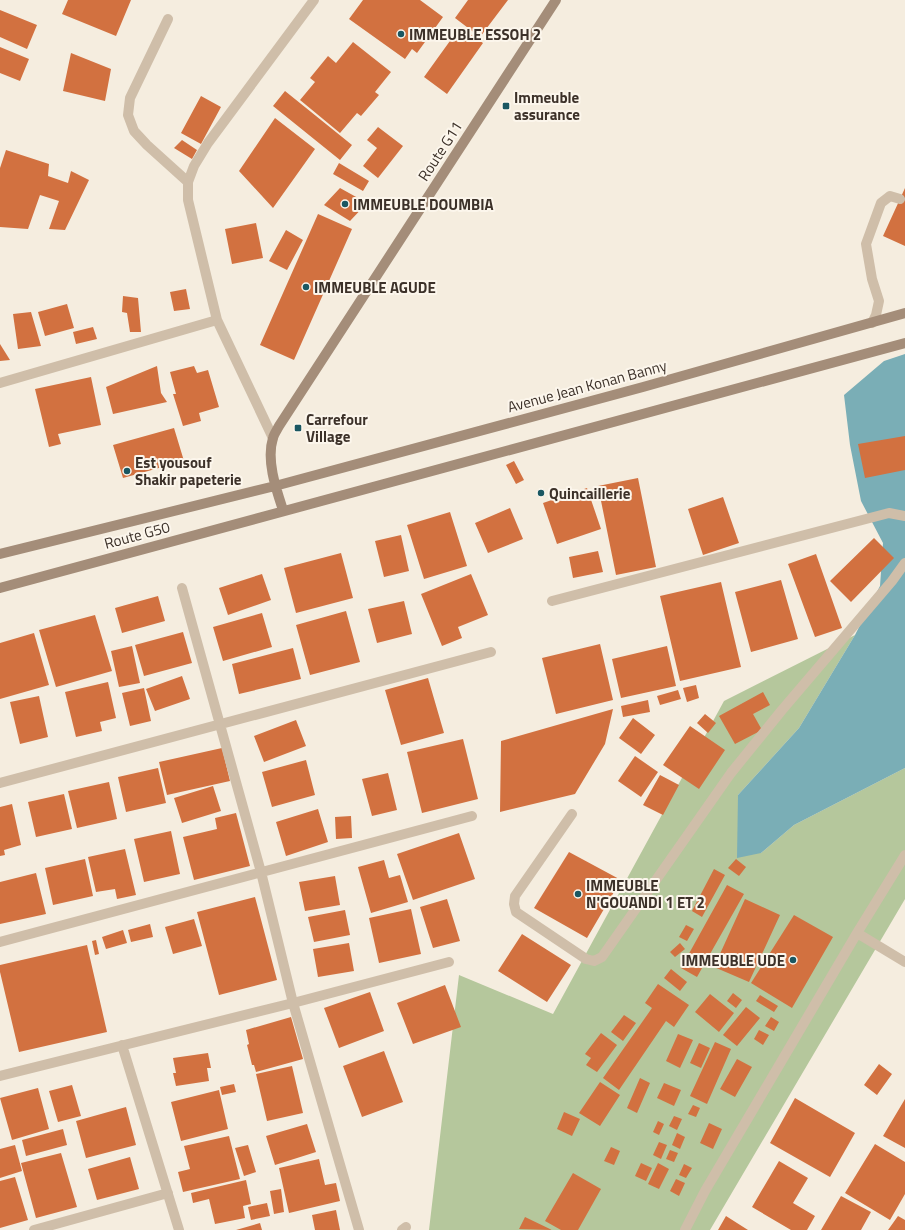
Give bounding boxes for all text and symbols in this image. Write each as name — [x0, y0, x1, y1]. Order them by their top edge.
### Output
place label: IMMEUBLE ESSOH 2 — [409, 23, 541, 46]
marker: IMMEUBLE ESSOH 2 — [396, 29, 406, 39]
place label: Immeuble assurance — [514, 86, 580, 126]
marker: Immeuble assurance — [501, 101, 511, 111]
street label: Route G11 — [412, 117, 468, 185]
place label: IMMEUBLE DOUMBIA — [353, 193, 493, 216]
marker: IMMEUBLE DOUMBIA — [340, 199, 350, 209]
place label: IMMEUBLE AGUDE — [314, 276, 436, 299]
marker: IMMEUBLE AGUDE — [301, 282, 311, 292]
street label: Avenue Jean Konan Banny — [505, 354, 669, 418]
place label: Carrefour Village — [306, 408, 368, 448]
marker: Carrefour Village — [293, 423, 303, 433]
place label: Est yousouf Shakir papeterie — [135, 451, 242, 491]
marker: Est yousouf Shakir papeterie — [122, 466, 132, 476]
place label: Quincaillerie — [549, 482, 631, 505]
marker: Quincaillerie — [536, 488, 546, 498]
street label: Route G50 — [102, 515, 172, 555]
place label: IMMEUBLE N'GOUANDI 1 ET 2 — [586, 874, 705, 914]
marker: IMMEUBLE N'GOUANDI 1 ET 2 — [573, 889, 583, 899]
place label: IMMEUBLE UDE — [681, 949, 785, 972]
marker: IMMEUBLE UDE — [788, 955, 798, 965]

